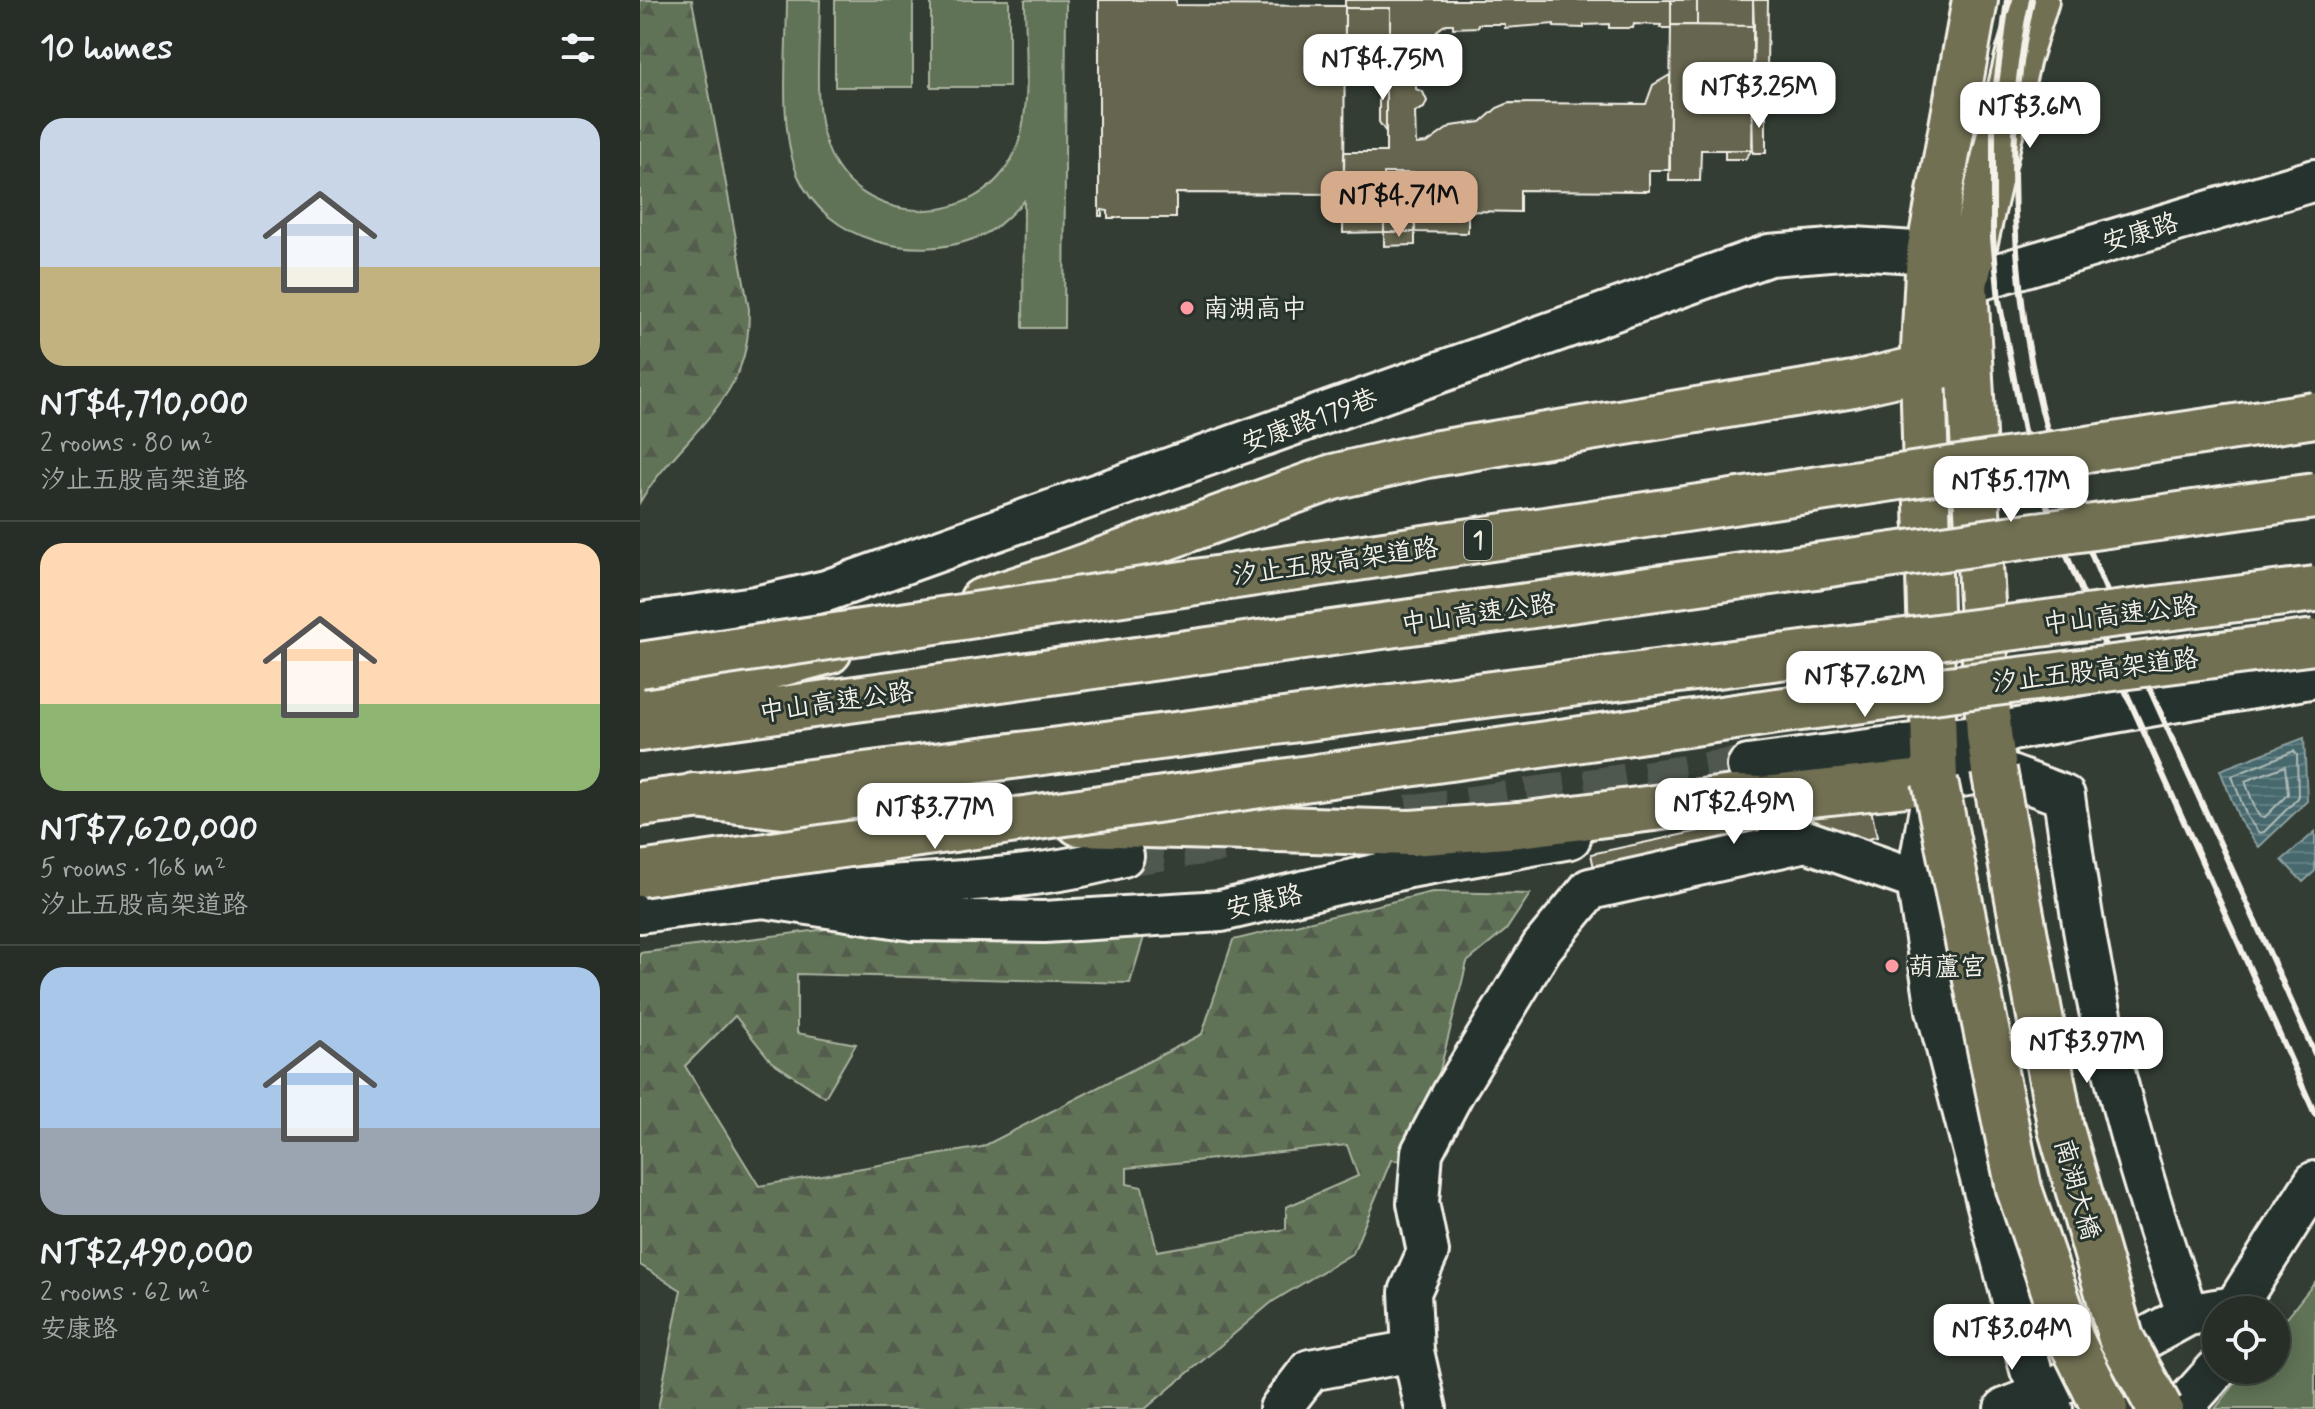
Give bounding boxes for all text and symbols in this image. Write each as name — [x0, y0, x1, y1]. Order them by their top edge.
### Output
text: 10 homes — [40, 26, 173, 71]
icon: filters — [556, 26, 600, 70]
pin: NT$4.75M — [1300, 34, 1466, 102]
text: NT$4.75M — [1321, 43, 1445, 77]
pin: NT$3.25M — [1676, 62, 1842, 130]
text: NT$3.25M — [1701, 71, 1817, 105]
pin: NT$3.6M — [1956, 82, 2104, 150]
text: NT$3.6M — [1978, 91, 2082, 125]
icon: home — [248, 170, 392, 314]
pin: NT$4.71M — [1316, 171, 1482, 239]
text: NT$4.71M — [1339, 180, 1459, 214]
street label: 安康路 — [2098, 206, 2183, 262]
place label: 南湖高中 — [1203, 293, 1307, 327]
marker: 南湖高中 — [1178, 299, 1196, 317]
text: NT$4,710,000 — [40, 382, 249, 427]
street label: 安康路179巷 — [1237, 382, 1382, 462]
text: 2 rooms · 80 m² — [40, 427, 213, 461]
pin: NT$5.17M — [1928, 456, 2094, 524]
text: 汐止五股高架道路 — [40, 464, 248, 498]
text: NT$5.17M — [1952, 465, 2070, 499]
road number: 1 — [1464, 520, 1492, 560]
street label: 汐止五股高架道路 — [1230, 532, 1441, 594]
street label: 中山高速公路 — [1399, 587, 1558, 643]
street label: 中山高速公路 — [2041, 590, 2200, 642]
icon: home — [248, 595, 392, 739]
street label: 汐止五股高架道路 — [1990, 642, 2201, 702]
pin: NT$7.62M — [1782, 651, 1948, 719]
text: NT$7.62M — [1804, 660, 1926, 694]
street label: 中山高速公路 — [757, 675, 916, 731]
pin: NT$2.49M — [1651, 778, 1817, 846]
pin: NT$3.77M — [852, 783, 1018, 851]
text: NT$2.49M — [1673, 787, 1795, 821]
text: NT$3.77M — [875, 792, 995, 826]
text: NT$7,620,000 — [40, 807, 258, 852]
text: 5 rooms · 168 m² — [40, 852, 226, 886]
street label: 安康路 — [1223, 878, 1306, 928]
text: 汐止五股高架道路 — [40, 889, 248, 923]
place label: 葫蘆宮 — [1908, 951, 1986, 985]
marker: 葫蘆宮 — [1883, 957, 1901, 975]
pin: NT$3.97M — [2004, 1017, 2170, 1085]
icon: home — [248, 1019, 392, 1163]
text: NT$3.97M — [2029, 1026, 2145, 1060]
street label: 南湖大橋 — [2045, 1135, 2107, 1244]
text: NT$2,490,000 — [40, 1231, 254, 1276]
text: 2 rooms · 62 m² — [40, 1276, 210, 1310]
map controls — [2202, 1296, 2290, 1384]
button: locate — [2202, 1296, 2290, 1384]
pin: NT$3.04M — [1929, 1304, 2095, 1372]
text: 安康路 — [40, 1313, 118, 1347]
text: NT$3.04M — [1952, 1313, 2072, 1347]

